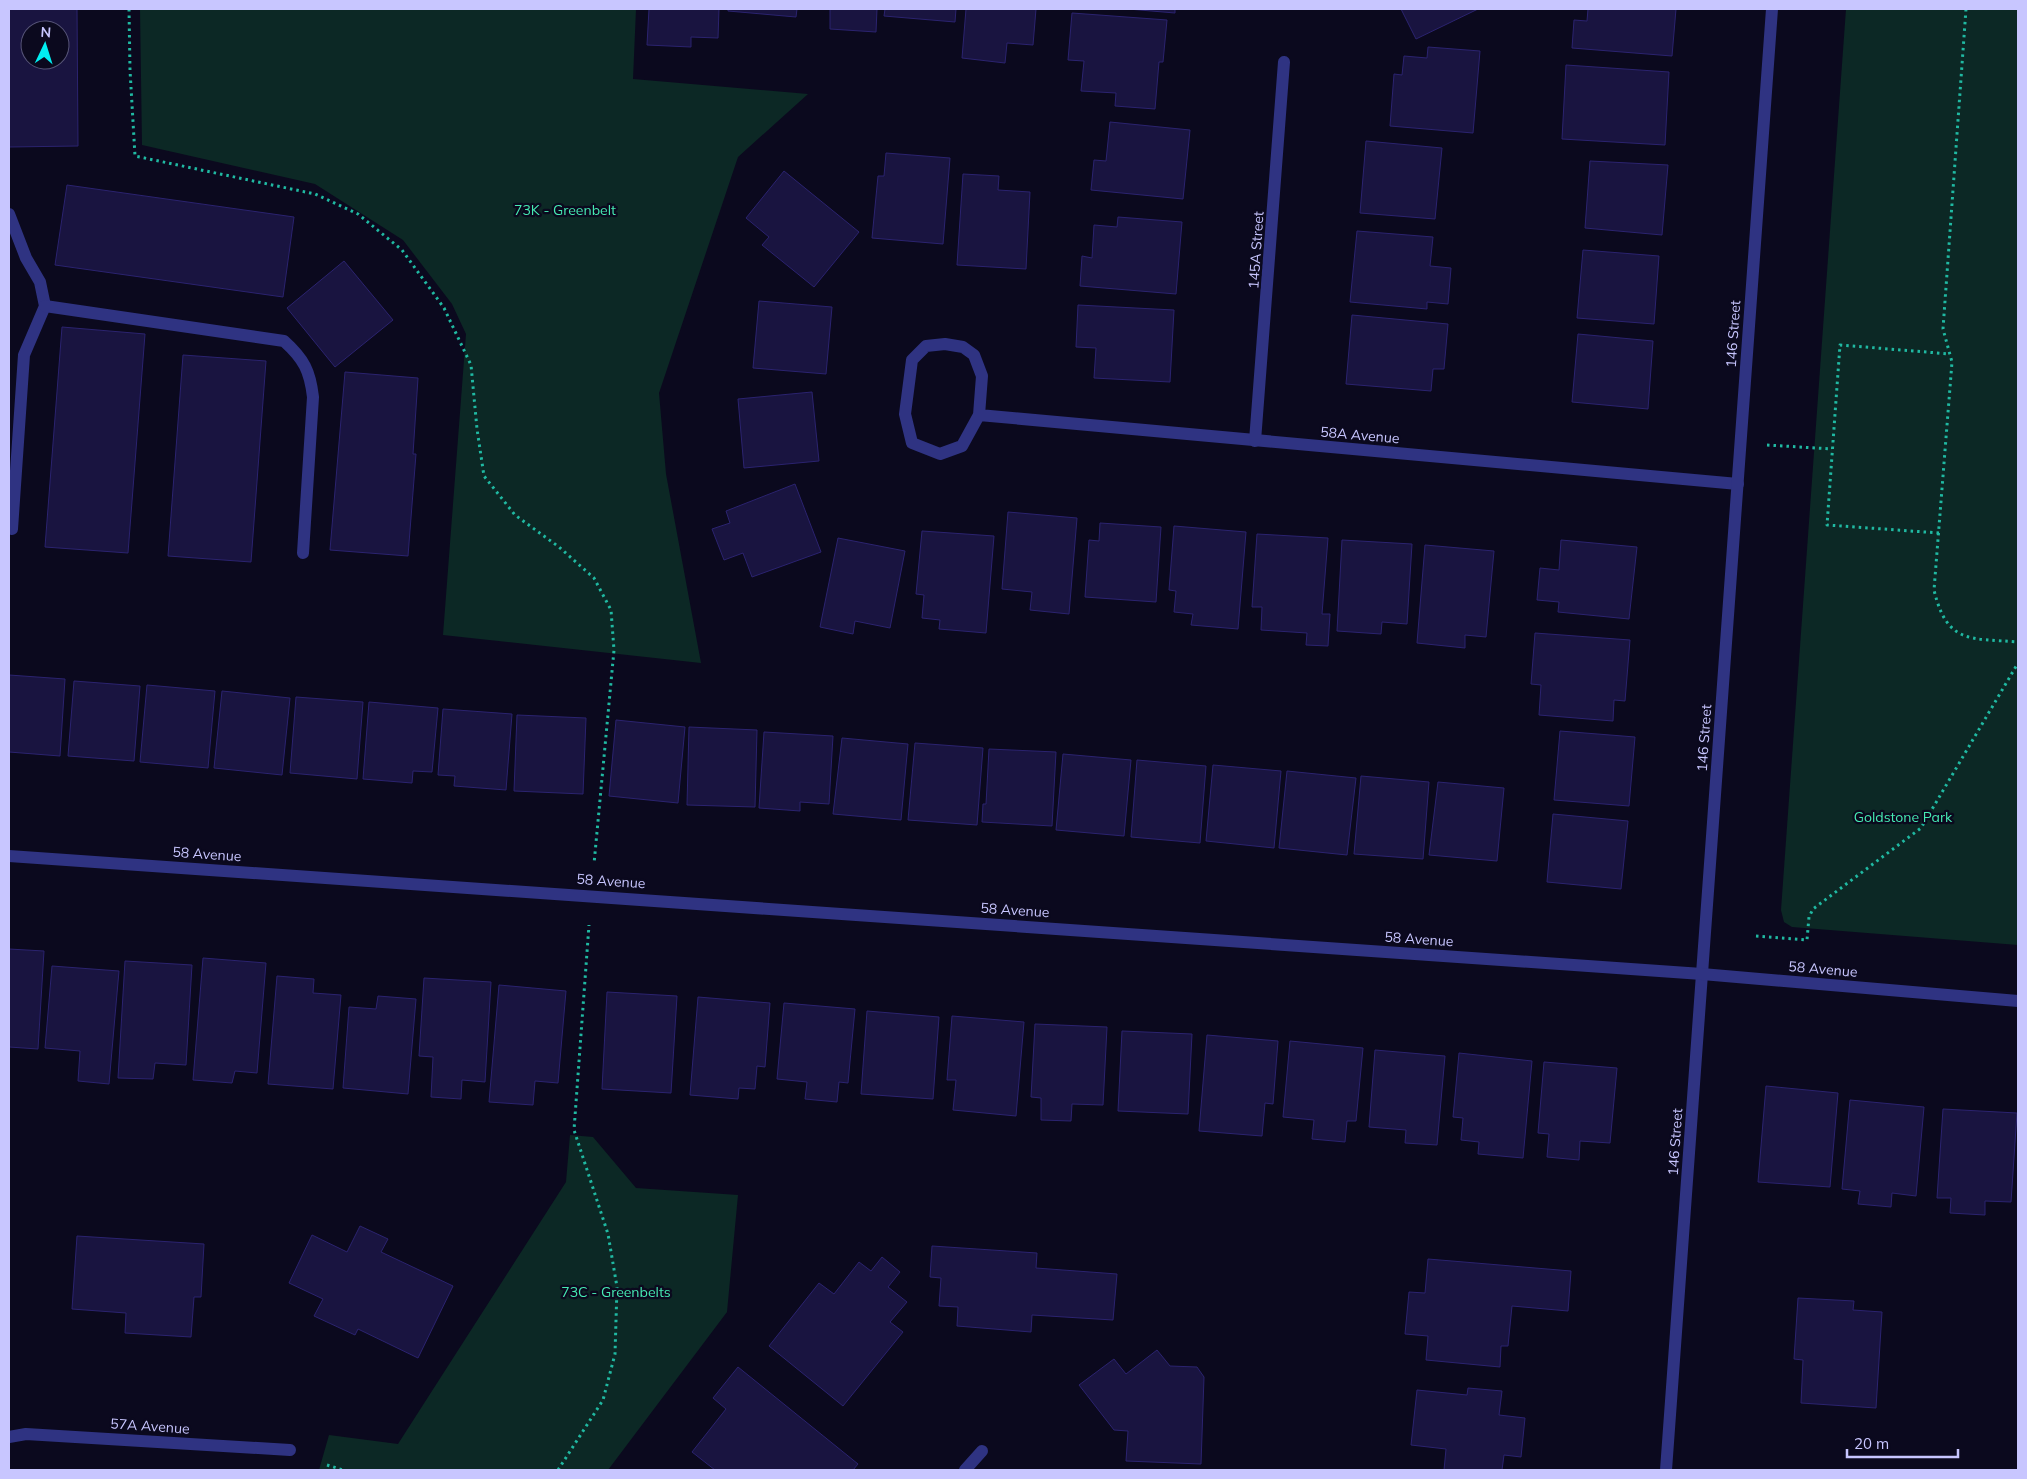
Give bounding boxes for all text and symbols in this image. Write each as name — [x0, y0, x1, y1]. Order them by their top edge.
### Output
north arrow — [20, 20, 70, 70]
text: N — [40, 23, 52, 41]
park label: 73K - Greenbelt — [514, 201, 616, 219]
street label: 145A Street — [1244, 210, 1268, 289]
street label: 146 Street — [1722, 300, 1744, 368]
street label: 58A Avenue — [1320, 423, 1400, 447]
street label: 146 Street — [1693, 704, 1715, 772]
park label: Goldstone Park — [1854, 808, 1953, 826]
street label: 58 Avenue — [172, 843, 242, 865]
street label: 58 Avenue — [576, 870, 646, 892]
street label: 58 Avenue — [980, 899, 1050, 921]
street label: 58 Avenue — [1384, 928, 1454, 950]
street label: 58 Avenue — [1788, 957, 1858, 981]
street label: 146 Street — [1664, 1108, 1686, 1176]
park label: 73C - Greenbelts — [561, 1283, 671, 1301]
street label: 57A Avenue — [110, 1414, 190, 1438]
scale bar — [1847, 1426, 1958, 1458]
text: 20 m — [1854, 1434, 1889, 1453]

